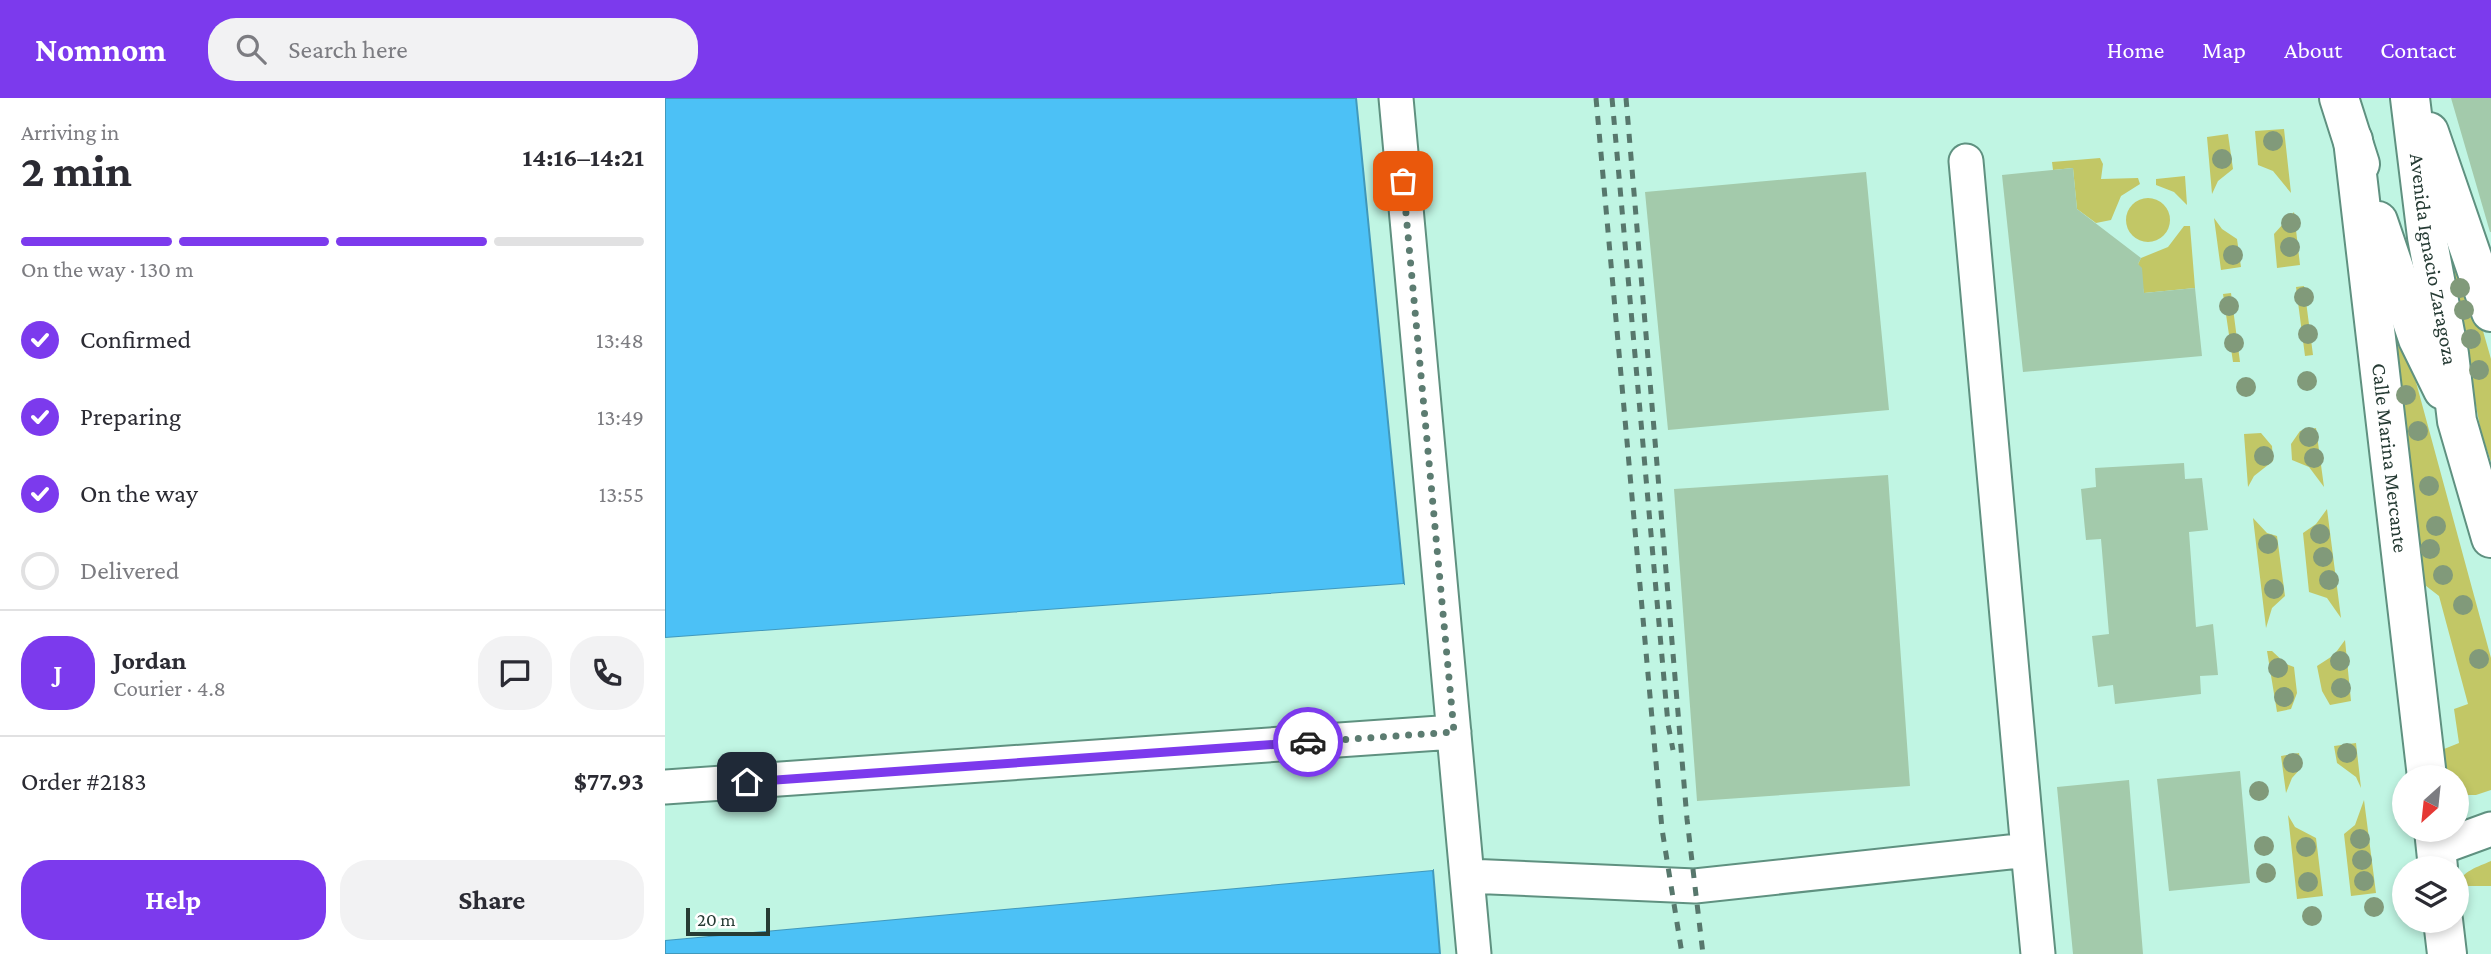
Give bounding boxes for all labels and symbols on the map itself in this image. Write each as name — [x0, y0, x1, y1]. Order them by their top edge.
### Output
pin — [1373, 151, 1433, 211]
street label: Avenida Ignacio Zaragoza — [2405, 152, 2462, 367]
street label: Calle Marina Mercante — [2367, 362, 2413, 554]
courier — [1273, 707, 1343, 777]
pin — [717, 752, 777, 812]
north arrow — [2392, 765, 2469, 842]
scale bar — [686, 905, 770, 937]

